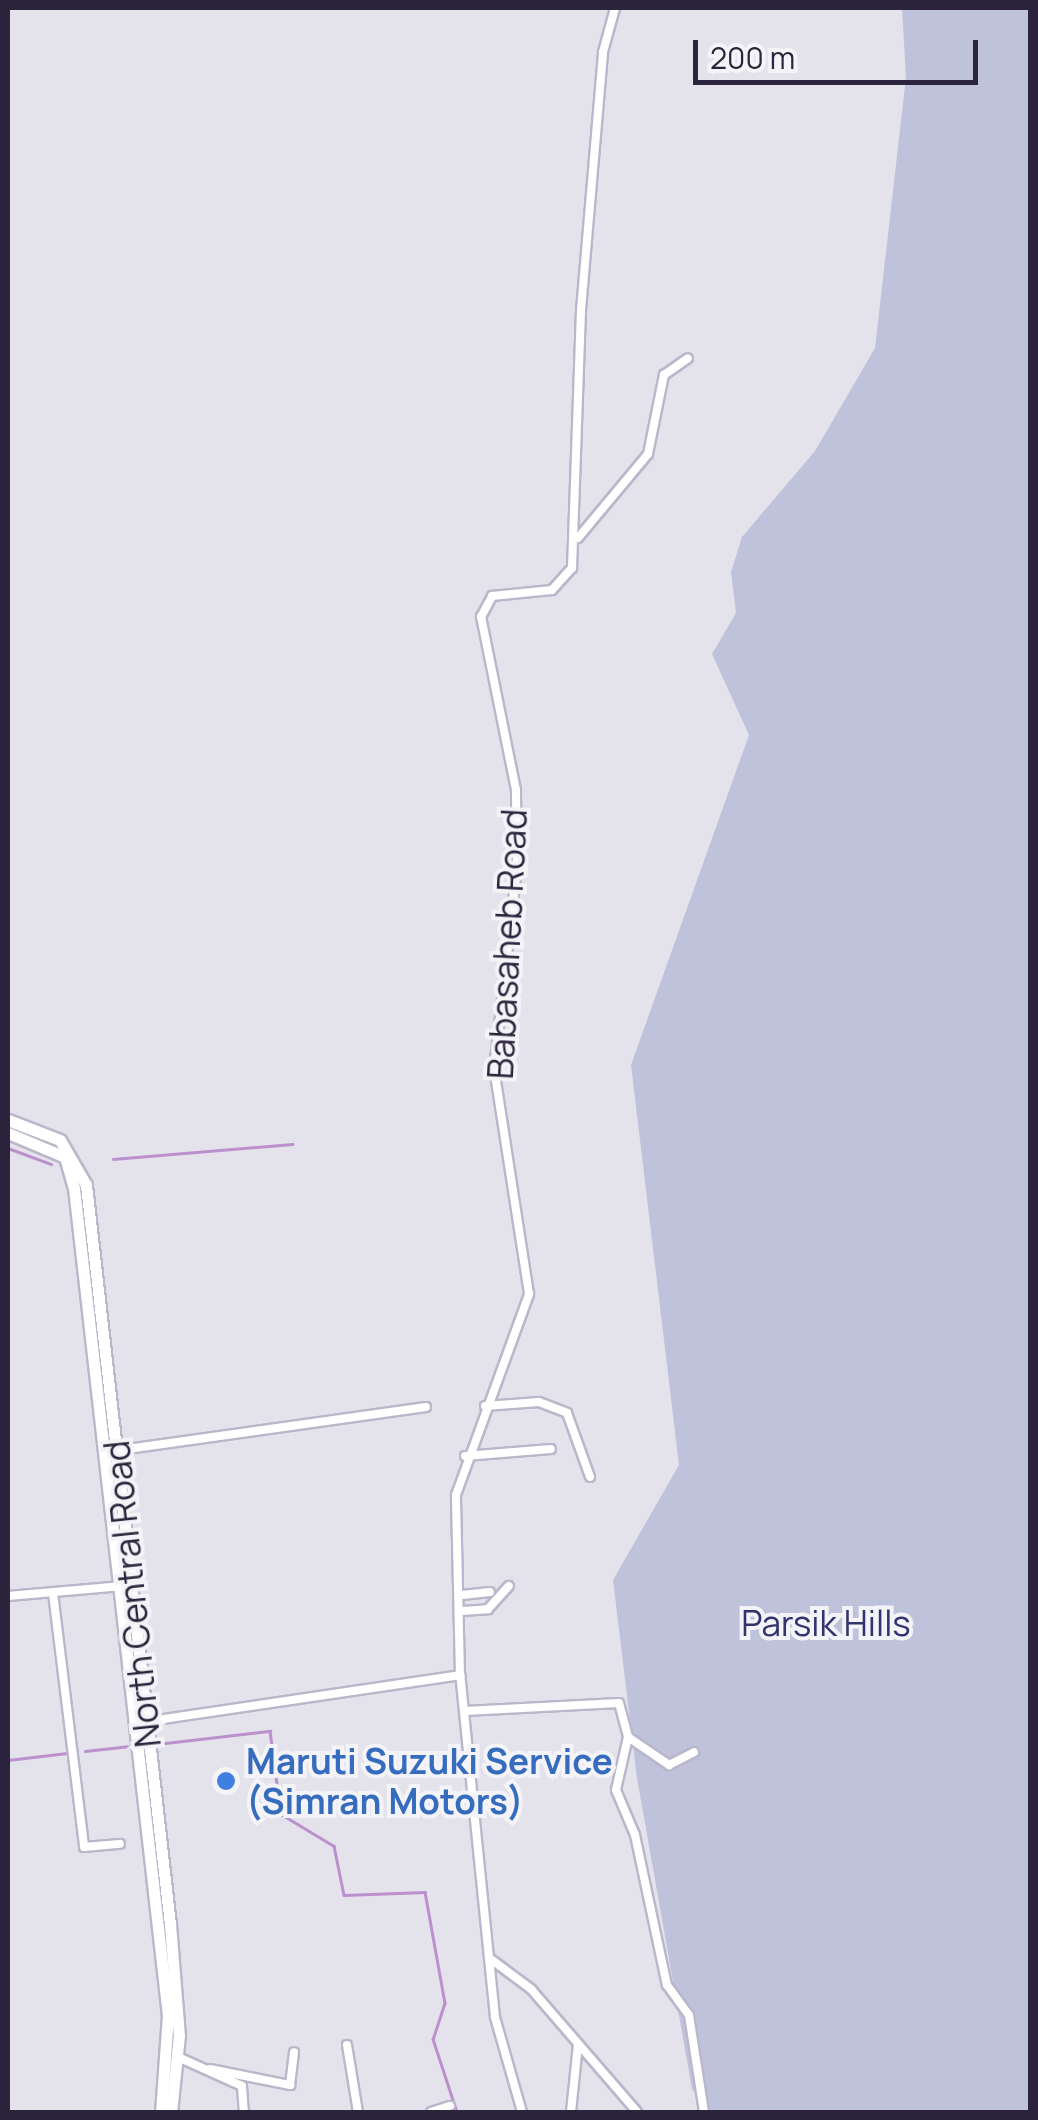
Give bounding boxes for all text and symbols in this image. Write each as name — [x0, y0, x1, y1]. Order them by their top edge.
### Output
scale bar — [698, 20, 983, 82]
text: 200 m — [710, 37, 795, 78]
street label: Babasaheb Road — [479, 808, 535, 1080]
street label: North Central Road — [95, 1438, 169, 1750]
park label: Parsik Hills — [741, 1602, 911, 1644]
place label: Maruti Suzuki Service (Simran Motors) — [246, 1740, 613, 1822]
marker: Maruti Suzuki Service (Simran Motors) — [215, 1770, 237, 1792]

